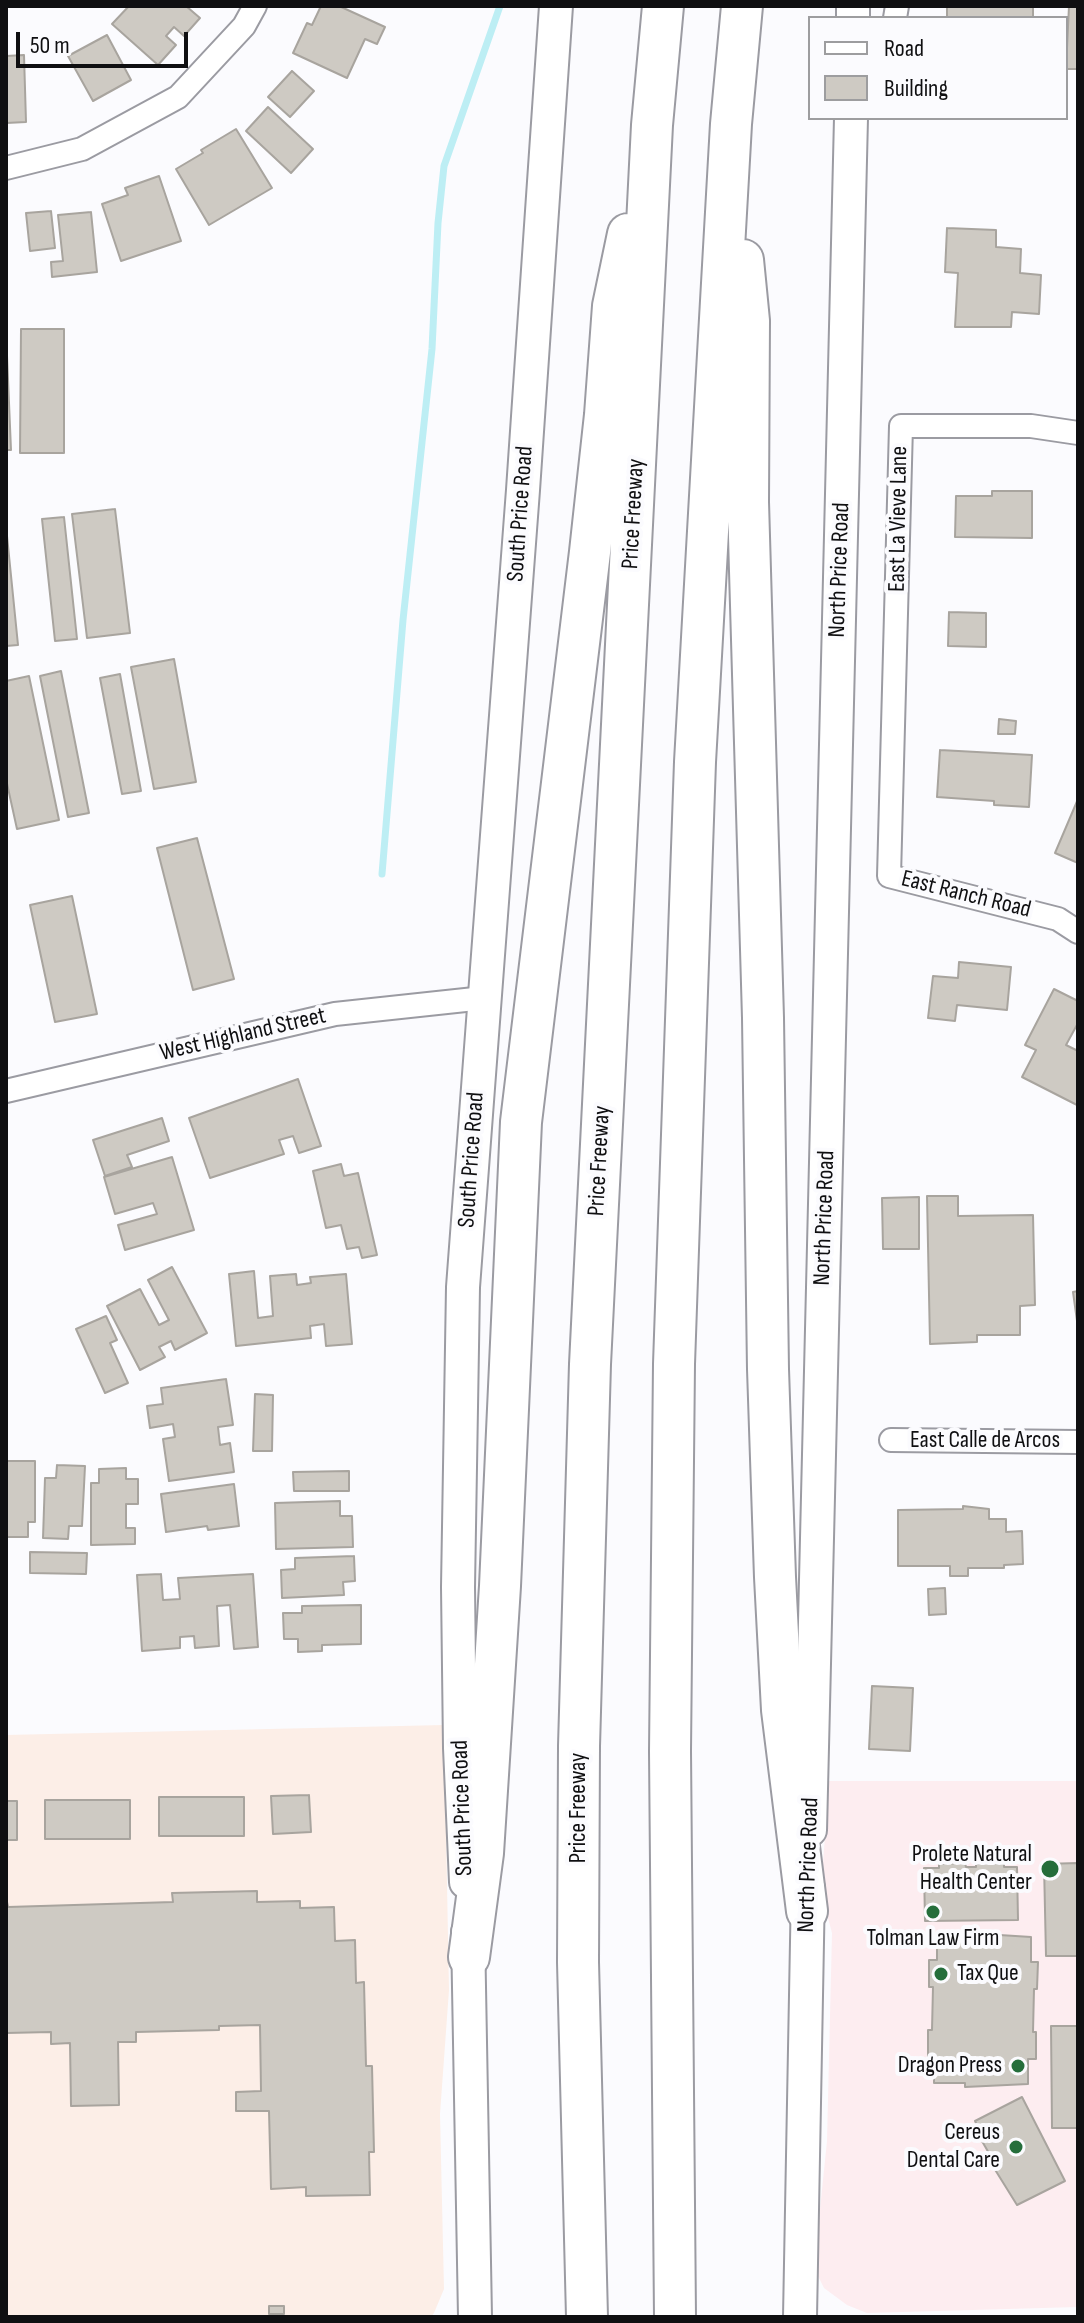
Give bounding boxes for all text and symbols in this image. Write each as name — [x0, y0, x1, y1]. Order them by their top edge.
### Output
scale bar — [20, 16, 192, 66]
legend — [808, 16, 1068, 120]
text: 50 m — [30, 31, 70, 60]
text: Road — [884, 34, 924, 63]
text: Building — [884, 74, 948, 103]
street label: South Price Road — [502, 445, 540, 583]
street label: East La Vieve Lane — [883, 446, 915, 592]
street label: Price Freeway — [617, 458, 651, 570]
street label: North Price Road — [823, 502, 857, 638]
street label: East Ranch Road — [898, 865, 1034, 925]
street label: West Highland Street — [157, 1002, 329, 1068]
street label: South Price Road — [453, 1091, 491, 1229]
street label: Price Freeway — [583, 1105, 617, 1217]
street label: North Price Road — [808, 1150, 842, 1286]
street label: East Calle de Arcos — [910, 1427, 1060, 1455]
street label: South Price Road — [446, 1739, 480, 1877]
street label: Price Freeway — [565, 1753, 593, 1863]
street label: North Price Road — [792, 1797, 826, 1933]
place label: Prolete Natural Health Center — [912, 1841, 1032, 1897]
marker: Prolete Natural Health Center — [1039, 1858, 1061, 1880]
marker: Tolman Law Firm — [924, 1903, 942, 1921]
place label: Tolman Law Firm — [867, 1925, 999, 1953]
place label: Tax Que — [957, 1960, 1019, 1988]
marker: Tax Que — [932, 1965, 950, 1983]
place label: Dragon Press — [898, 2052, 1002, 2080]
marker: Dragon Press — [1009, 2057, 1027, 2075]
place label: Cereus Dental Care — [907, 2119, 1000, 2175]
marker: Cereus Dental Care — [1007, 2138, 1025, 2156]

